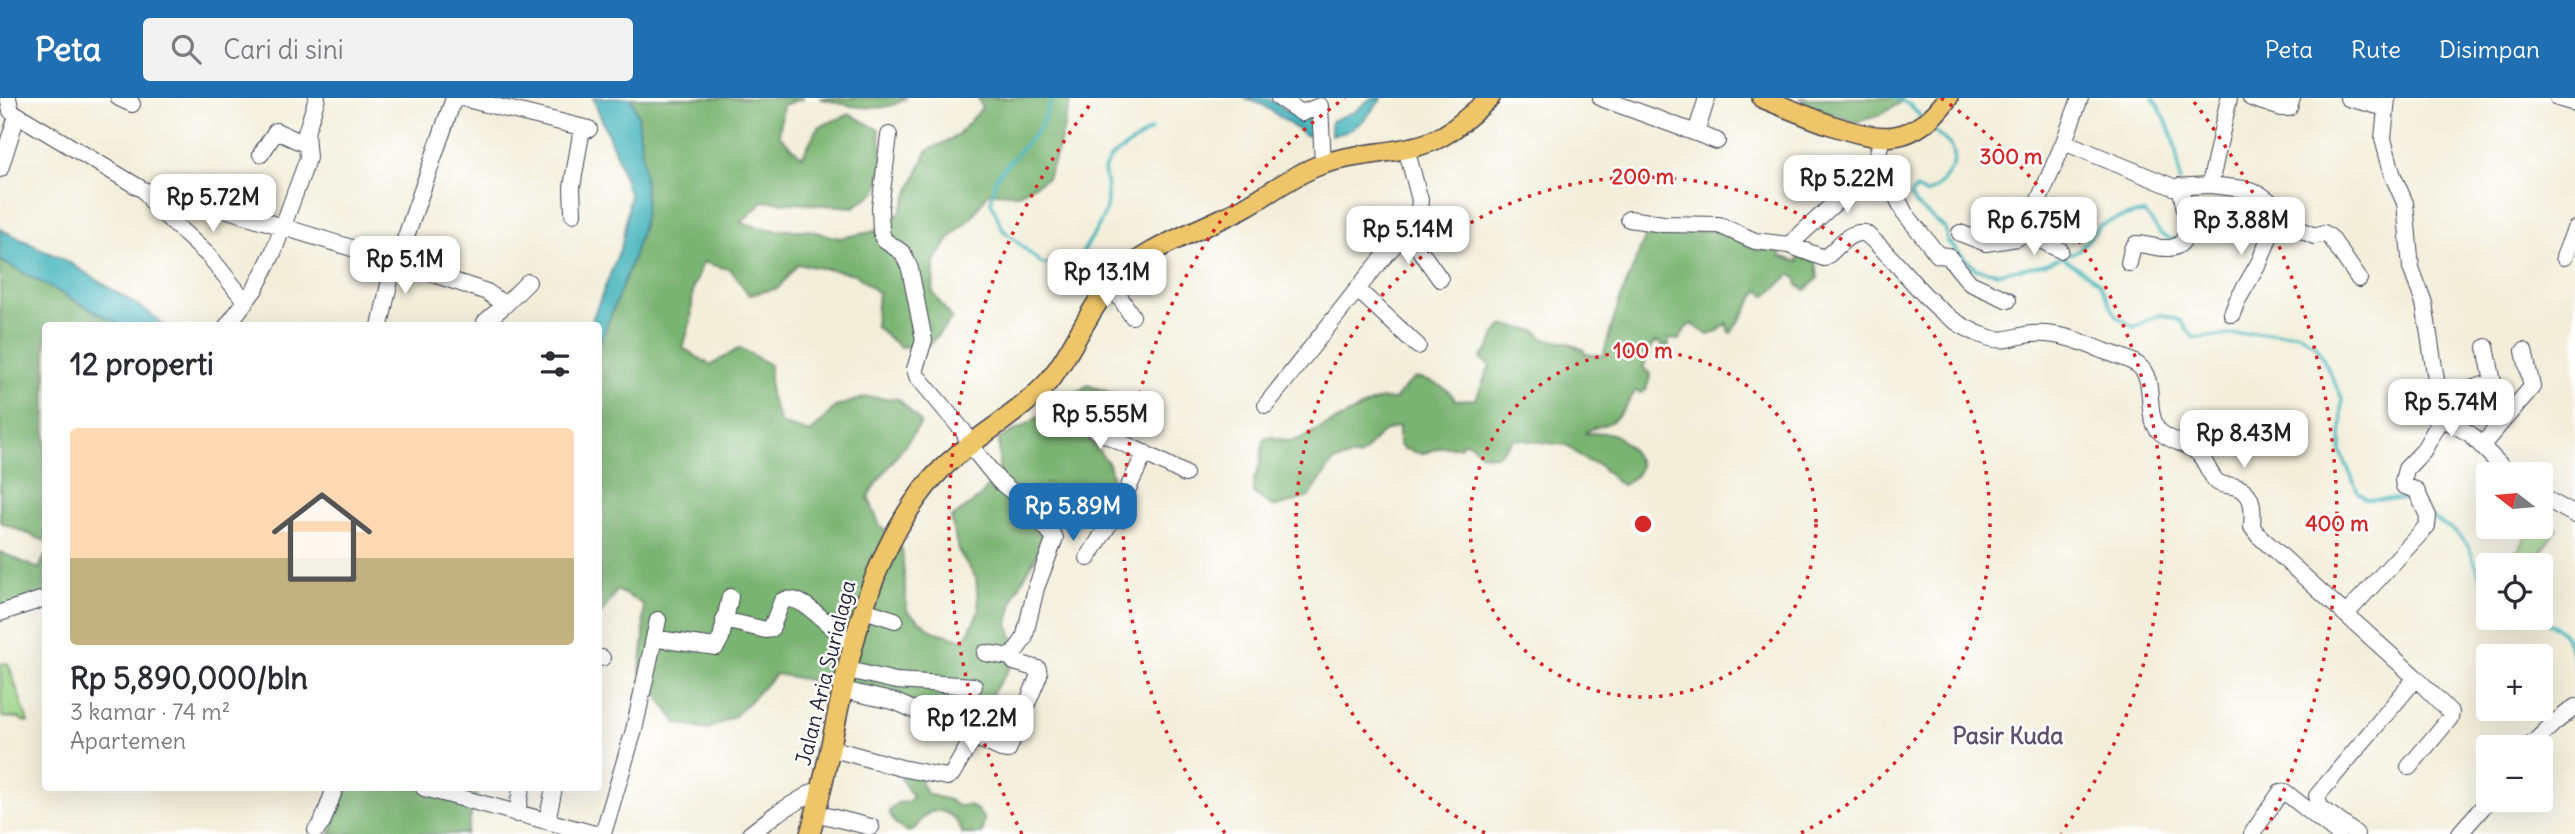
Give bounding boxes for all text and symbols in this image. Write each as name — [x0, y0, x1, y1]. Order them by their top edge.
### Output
search box — [143, 18, 633, 81]
text: Peta — [35, 28, 101, 70]
icon: search — [167, 30, 205, 68]
text: Cari di sini — [223, 33, 344, 66]
text: Peta — [2265, 34, 2313, 64]
text: Rute — [2351, 34, 2401, 64]
text: Disimpan — [2439, 34, 2540, 64]
text: 300 m — [1980, 143, 2043, 170]
pin: Rp 5.22M — [1775, 156, 1919, 215]
text: 200 m — [1612, 163, 1675, 190]
text: Rp 5.22M — [1799, 163, 1895, 192]
pin: Rp 5.72M — [141, 174, 285, 234]
text: Rp 5.72M — [166, 182, 260, 211]
pin: Rp 6.75M — [1962, 198, 2106, 257]
pin: Rp 3.88M — [2169, 198, 2313, 257]
text: Rp 6.75M — [1987, 205, 2081, 234]
text: Rp 3.88M — [2193, 205, 2289, 234]
pin: Rp 5.14M — [1336, 206, 1480, 266]
text: Rp 5.14M — [1362, 214, 1454, 243]
pin: Rp 5.1M — [340, 236, 470, 296]
text: Rp 5.1M — [366, 244, 444, 273]
pin: Rp 13.1M — [1035, 250, 1179, 309]
text: Rp 13.1M — [1063, 257, 1151, 286]
text: 100 m — [1613, 337, 1673, 364]
text: 12 properti — [70, 345, 214, 383]
icon: filters — [536, 345, 574, 383]
pin: Rp 5.74M — [2379, 380, 2523, 439]
text: Rp 5.74M — [2404, 387, 2498, 416]
pin: Rp 5.55M — [1028, 392, 1172, 451]
text: Rp 5.55M — [1052, 399, 1148, 428]
pin: Rp 8.43M — [2172, 410, 2316, 470]
text: Rp 8.43M — [2196, 418, 2292, 447]
north arrow — [2476, 462, 2553, 539]
map controls — [2476, 462, 2553, 812]
icon: home — [259, 474, 385, 600]
pin: Rp 5.89M — [1001, 484, 1145, 543]
text: Rp 5.89M — [1025, 491, 1121, 520]
text: 400 m — [2305, 510, 2369, 537]
centre of rings — [1631, 512, 1655, 536]
button: locate — [2476, 553, 2553, 630]
street label: Jalan Aria Surialaga — [789, 578, 862, 768]
button: + — [2476, 644, 2553, 721]
text: Rp 5,890,000/bln — [70, 659, 308, 697]
pin: Rp 12.2M — [900, 696, 1044, 755]
text: 3 kamar · 74 m² — [70, 697, 230, 726]
text: Rp 12.2M — [927, 703, 1018, 732]
district label: Pasir Kuda — [1953, 721, 2063, 750]
text: Apartemen — [70, 726, 186, 755]
button: − — [2476, 735, 2553, 812]

